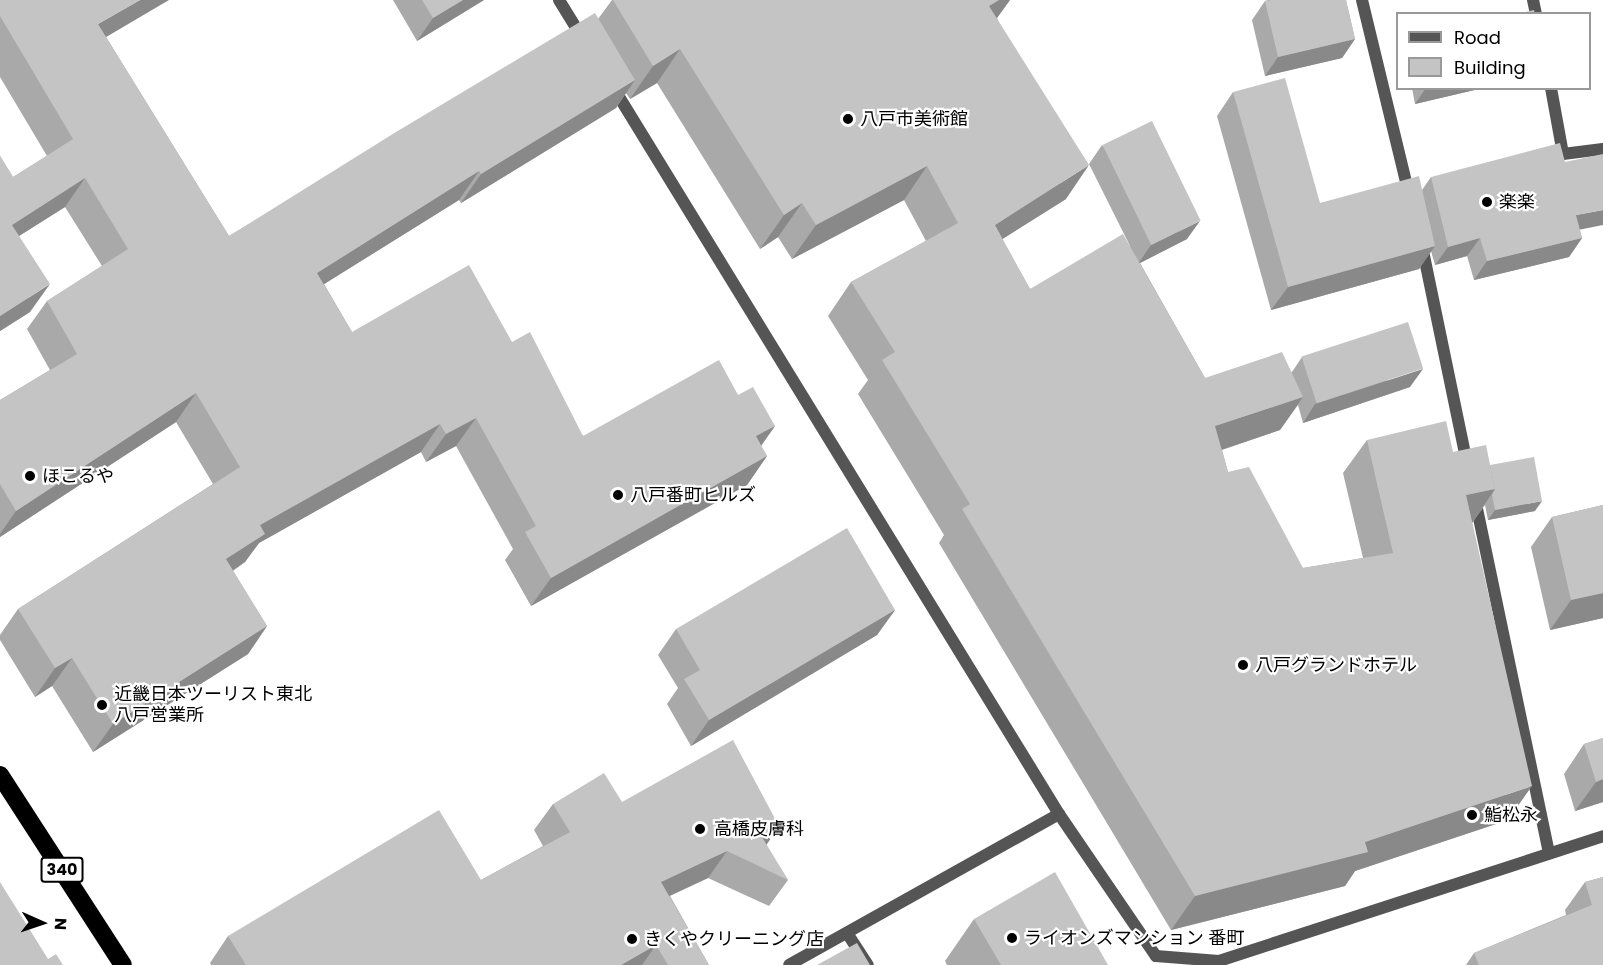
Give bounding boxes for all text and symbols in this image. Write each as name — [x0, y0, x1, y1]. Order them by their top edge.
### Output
legend — [1396, 12, 1591, 90]
text: Road — [1454, 25, 1501, 50]
text: Building — [1454, 55, 1526, 80]
place label: 八戸市美術館 — [860, 108, 968, 130]
marker: 八戸市美術館 — [841, 112, 855, 126]
place label: 楽楽 — [1499, 191, 1535, 213]
marker: 楽楽 — [1480, 195, 1494, 209]
place label: ほこるや — [42, 465, 114, 487]
marker: ほこるや — [23, 469, 37, 483]
place label: 八戸番町ヒルズ — [630, 484, 756, 506]
marker: 八戸番町ヒルズ — [611, 488, 625, 502]
place label: 八戸グランドホテル — [1255, 654, 1417, 676]
marker: 八戸グランドホテル — [1236, 658, 1250, 672]
place label: 近畿日本ツーリスト東北 八戸営業所 — [114, 684, 312, 726]
marker: 近畿日本ツーリスト東北 八戸営業所 — [95, 698, 109, 712]
place label: 鮨松永 — [1484, 804, 1538, 826]
marker: 鮨松永 — [1465, 808, 1479, 822]
place label: 高橋皮膚科 — [714, 818, 804, 840]
marker: 高橋皮膚科 — [691, 820, 709, 838]
road number: 340 — [40, 857, 84, 883]
north arrow — [12, 893, 72, 953]
text: N — [49, 917, 72, 931]
place label: ライオンズマンション 番町 — [1024, 927, 1245, 949]
place label: きくやクリーニング店 — [644, 928, 824, 950]
marker: ライオンズマンション 番町 — [1005, 931, 1019, 945]
marker: きくやクリーニング店 — [625, 932, 639, 946]

